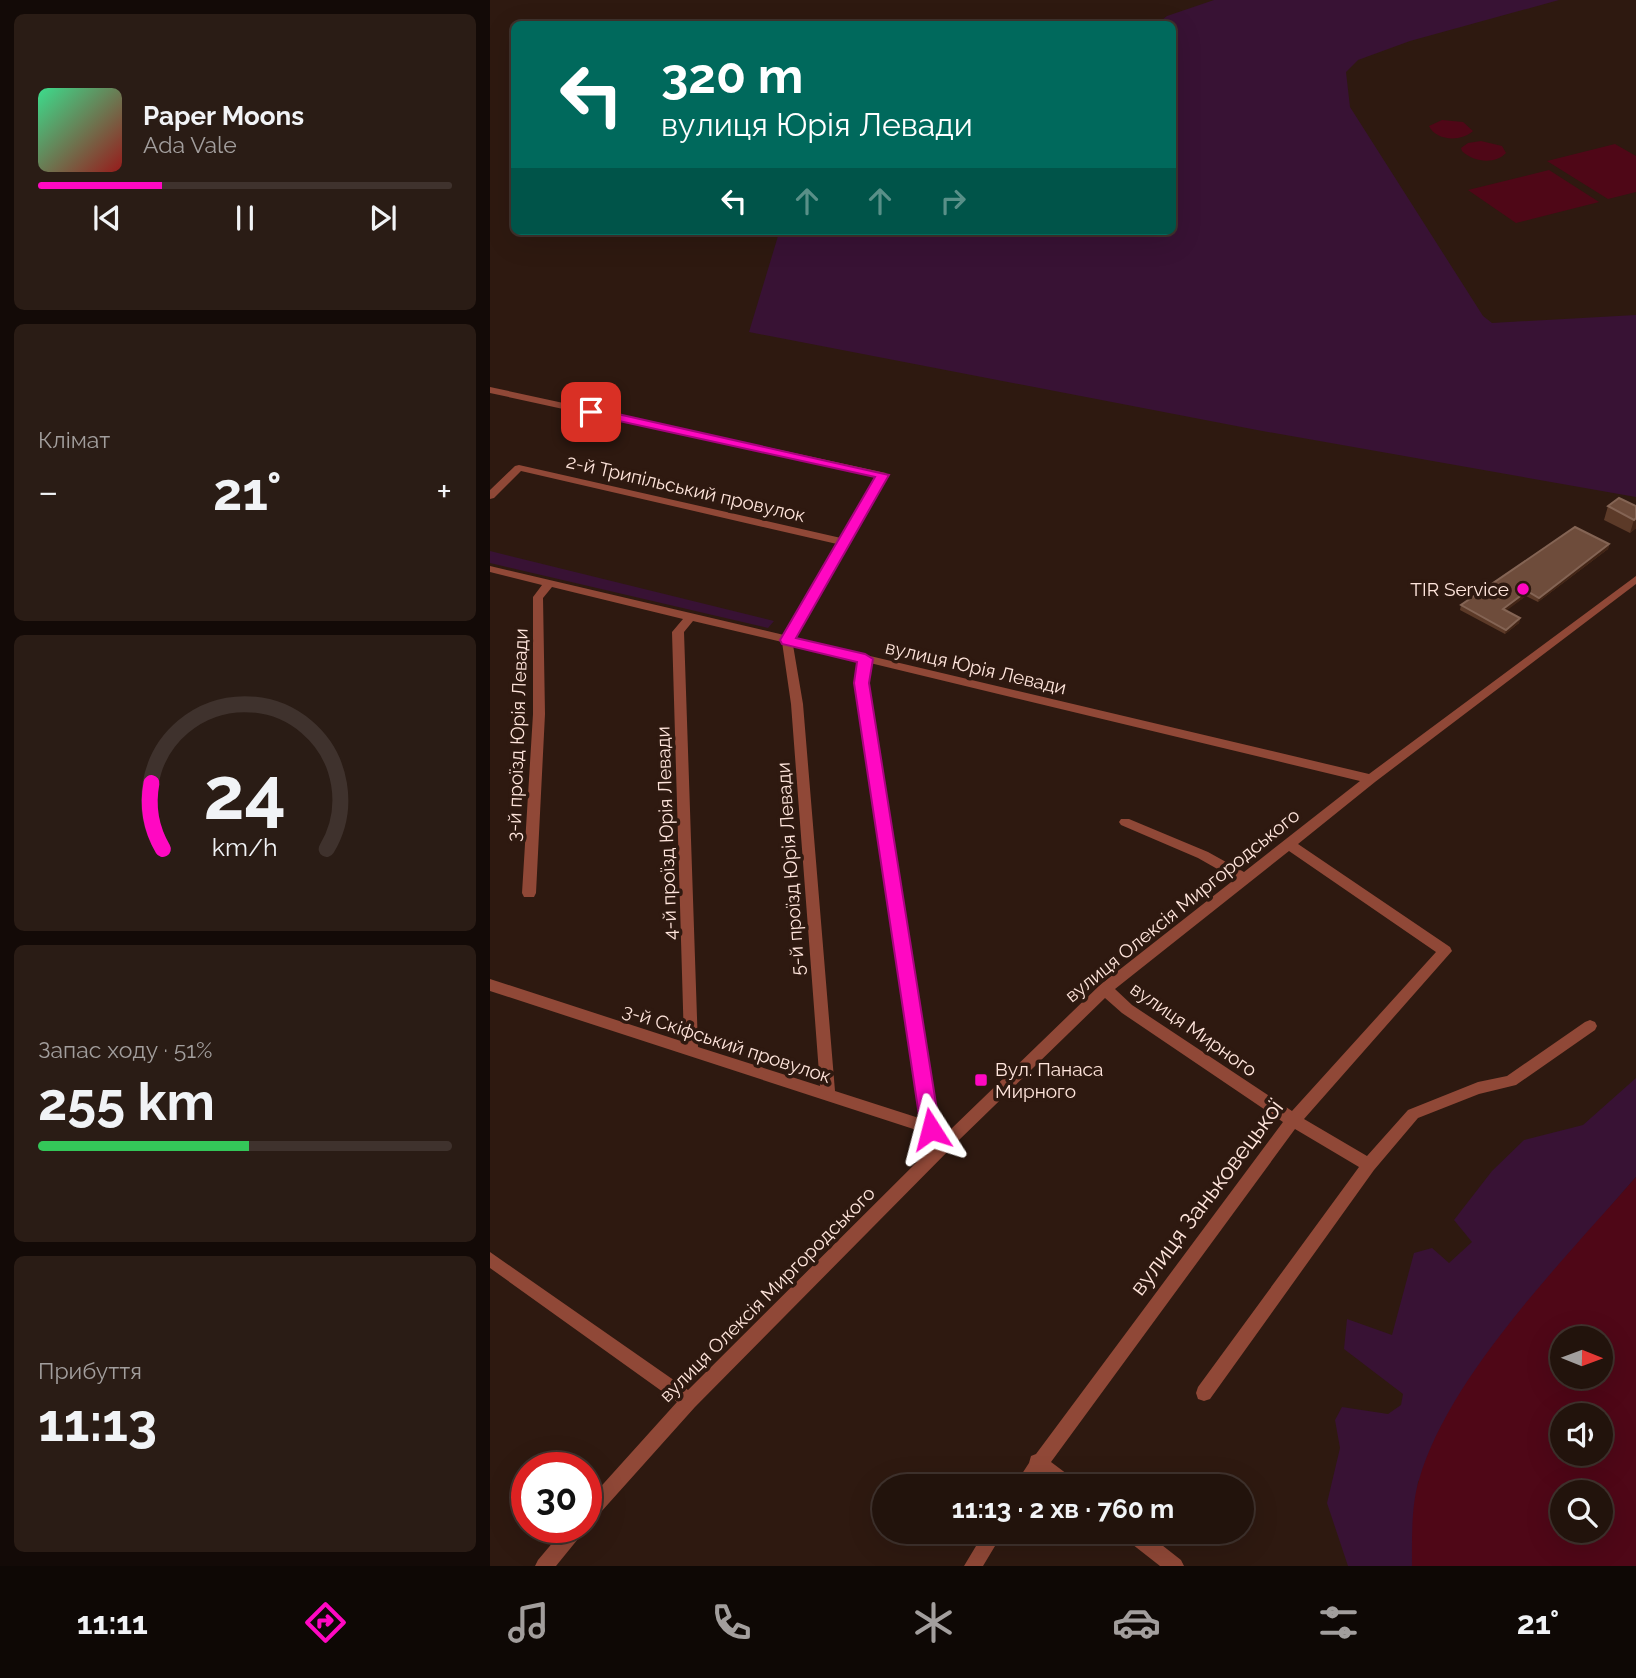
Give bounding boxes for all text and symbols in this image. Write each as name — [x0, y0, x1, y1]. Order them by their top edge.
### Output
text: 320 m — [661, 47, 803, 104]
icon: left — [546, 49, 637, 140]
text: Paper Moons — [143, 101, 304, 131]
text: вулиця Юрія Левади — [661, 106, 973, 143]
text: Ada Vale — [143, 131, 237, 158]
icon: left — [715, 182, 753, 220]
icon: ahead — [788, 182, 826, 220]
icon: ahead — [861, 182, 899, 220]
icon: right — [934, 182, 972, 220]
icon: previous — [88, 199, 126, 237]
icon: pause — [226, 199, 264, 237]
icon: next — [364, 199, 402, 237]
pin — [561, 382, 621, 442]
icon: arrive — [572, 393, 610, 431]
text: Клімат — [38, 426, 110, 453]
street label: 2-й Трипільський провулок — [564, 450, 808, 526]
text: 21° — [213, 461, 282, 522]
text: − — [38, 469, 58, 514]
text: + — [436, 469, 452, 514]
place label: TIR Service — [1410, 578, 1509, 600]
marker: TIR Service — [1515, 581, 1531, 597]
street label: 3-й проїзд Юрія Левади — [502, 628, 532, 842]
street label: вулиця Юрія Левади — [883, 635, 1069, 699]
street label: 4-й проїзд Юрія Левади — [651, 726, 681, 940]
text: 24 — [204, 751, 286, 836]
street label: 5-й проїзд Юрія Левади — [772, 762, 808, 976]
street label: вулиця Олексія Миргородського — [1060, 804, 1304, 1006]
text: km/h — [212, 832, 278, 862]
street label: вулиця Мирного — [1127, 977, 1261, 1081]
street label: 3-й Скіфський провулок — [620, 999, 834, 1087]
text: Запас ходу · 51% — [38, 1036, 213, 1063]
place label: Вул. Панаса Мирного — [995, 1058, 1103, 1102]
text: 255 km — [38, 1071, 215, 1132]
marker: Вул. Панаса Мирного — [973, 1072, 989, 1088]
position arrow — [894, 1092, 968, 1166]
street label: вулиця Заньковецької — [1124, 1094, 1288, 1300]
street label: вулиця Олексія Миргородського — [655, 1182, 879, 1406]
north arrow — [1550, 1326, 1614, 1390]
map controls — [1550, 1326, 1613, 1543]
text: Прибуття — [38, 1357, 142, 1384]
text: 11:13 — [38, 1392, 157, 1453]
button: sound — [1550, 1403, 1613, 1466]
speed limit sign: 30 — [511, 1452, 602, 1543]
button: search — [1550, 1480, 1613, 1543]
text: 11:13 · 2 хв · 760 m — [952, 1494, 1174, 1524]
icon: directions — [301, 1598, 350, 1647]
icon: music — [504, 1598, 553, 1647]
icon: phone — [707, 1598, 756, 1647]
icon: climate — [909, 1598, 958, 1647]
icon: car — [1112, 1598, 1161, 1647]
icon: filters — [1314, 1598, 1363, 1647]
text: 11:11 — [77, 1604, 148, 1641]
text: 21° — [1517, 1604, 1559, 1641]

